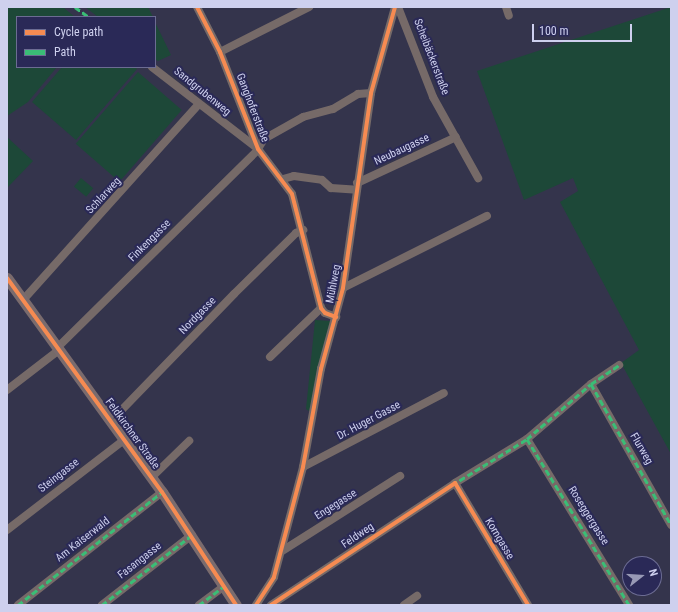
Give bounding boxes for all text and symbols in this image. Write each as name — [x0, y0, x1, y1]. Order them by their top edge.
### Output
legend — [16, 16, 156, 68]
scale bar — [534, 16, 634, 42]
street label: Scheibäckerstraße — [410, 17, 452, 97]
text: 100 m — [539, 24, 569, 38]
text: Cycle path — [54, 25, 103, 39]
text: Path — [54, 45, 76, 59]
street label: Sandgrubenweg — [171, 65, 233, 119]
street label: Ganghoferstraße — [233, 72, 271, 144]
street label: Neubaugasse — [372, 132, 432, 168]
street label: Schlarweg — [84, 175, 124, 217]
street label: Finkengasse — [126, 217, 174, 265]
street label: Mühlweg — [324, 264, 344, 304]
street label: Nordgasse — [177, 295, 219, 337]
street label: Feldkirchner Straße — [102, 396, 162, 472]
street label: Dr. Huger Gasse — [335, 399, 403, 443]
street label: Flurweg — [627, 431, 655, 467]
street label: Steingasse — [36, 456, 82, 496]
street label: Roseggergasse — [565, 484, 611, 548]
street label: Engegasse — [312, 487, 360, 523]
street label: Am Kaiserwald — [53, 515, 113, 565]
street label: Korngasse — [482, 516, 516, 562]
street label: Feldweg — [339, 520, 377, 552]
street label: Fasangasse — [115, 540, 165, 582]
north arrow — [622, 556, 662, 596]
text: N — [646, 568, 660, 578]

